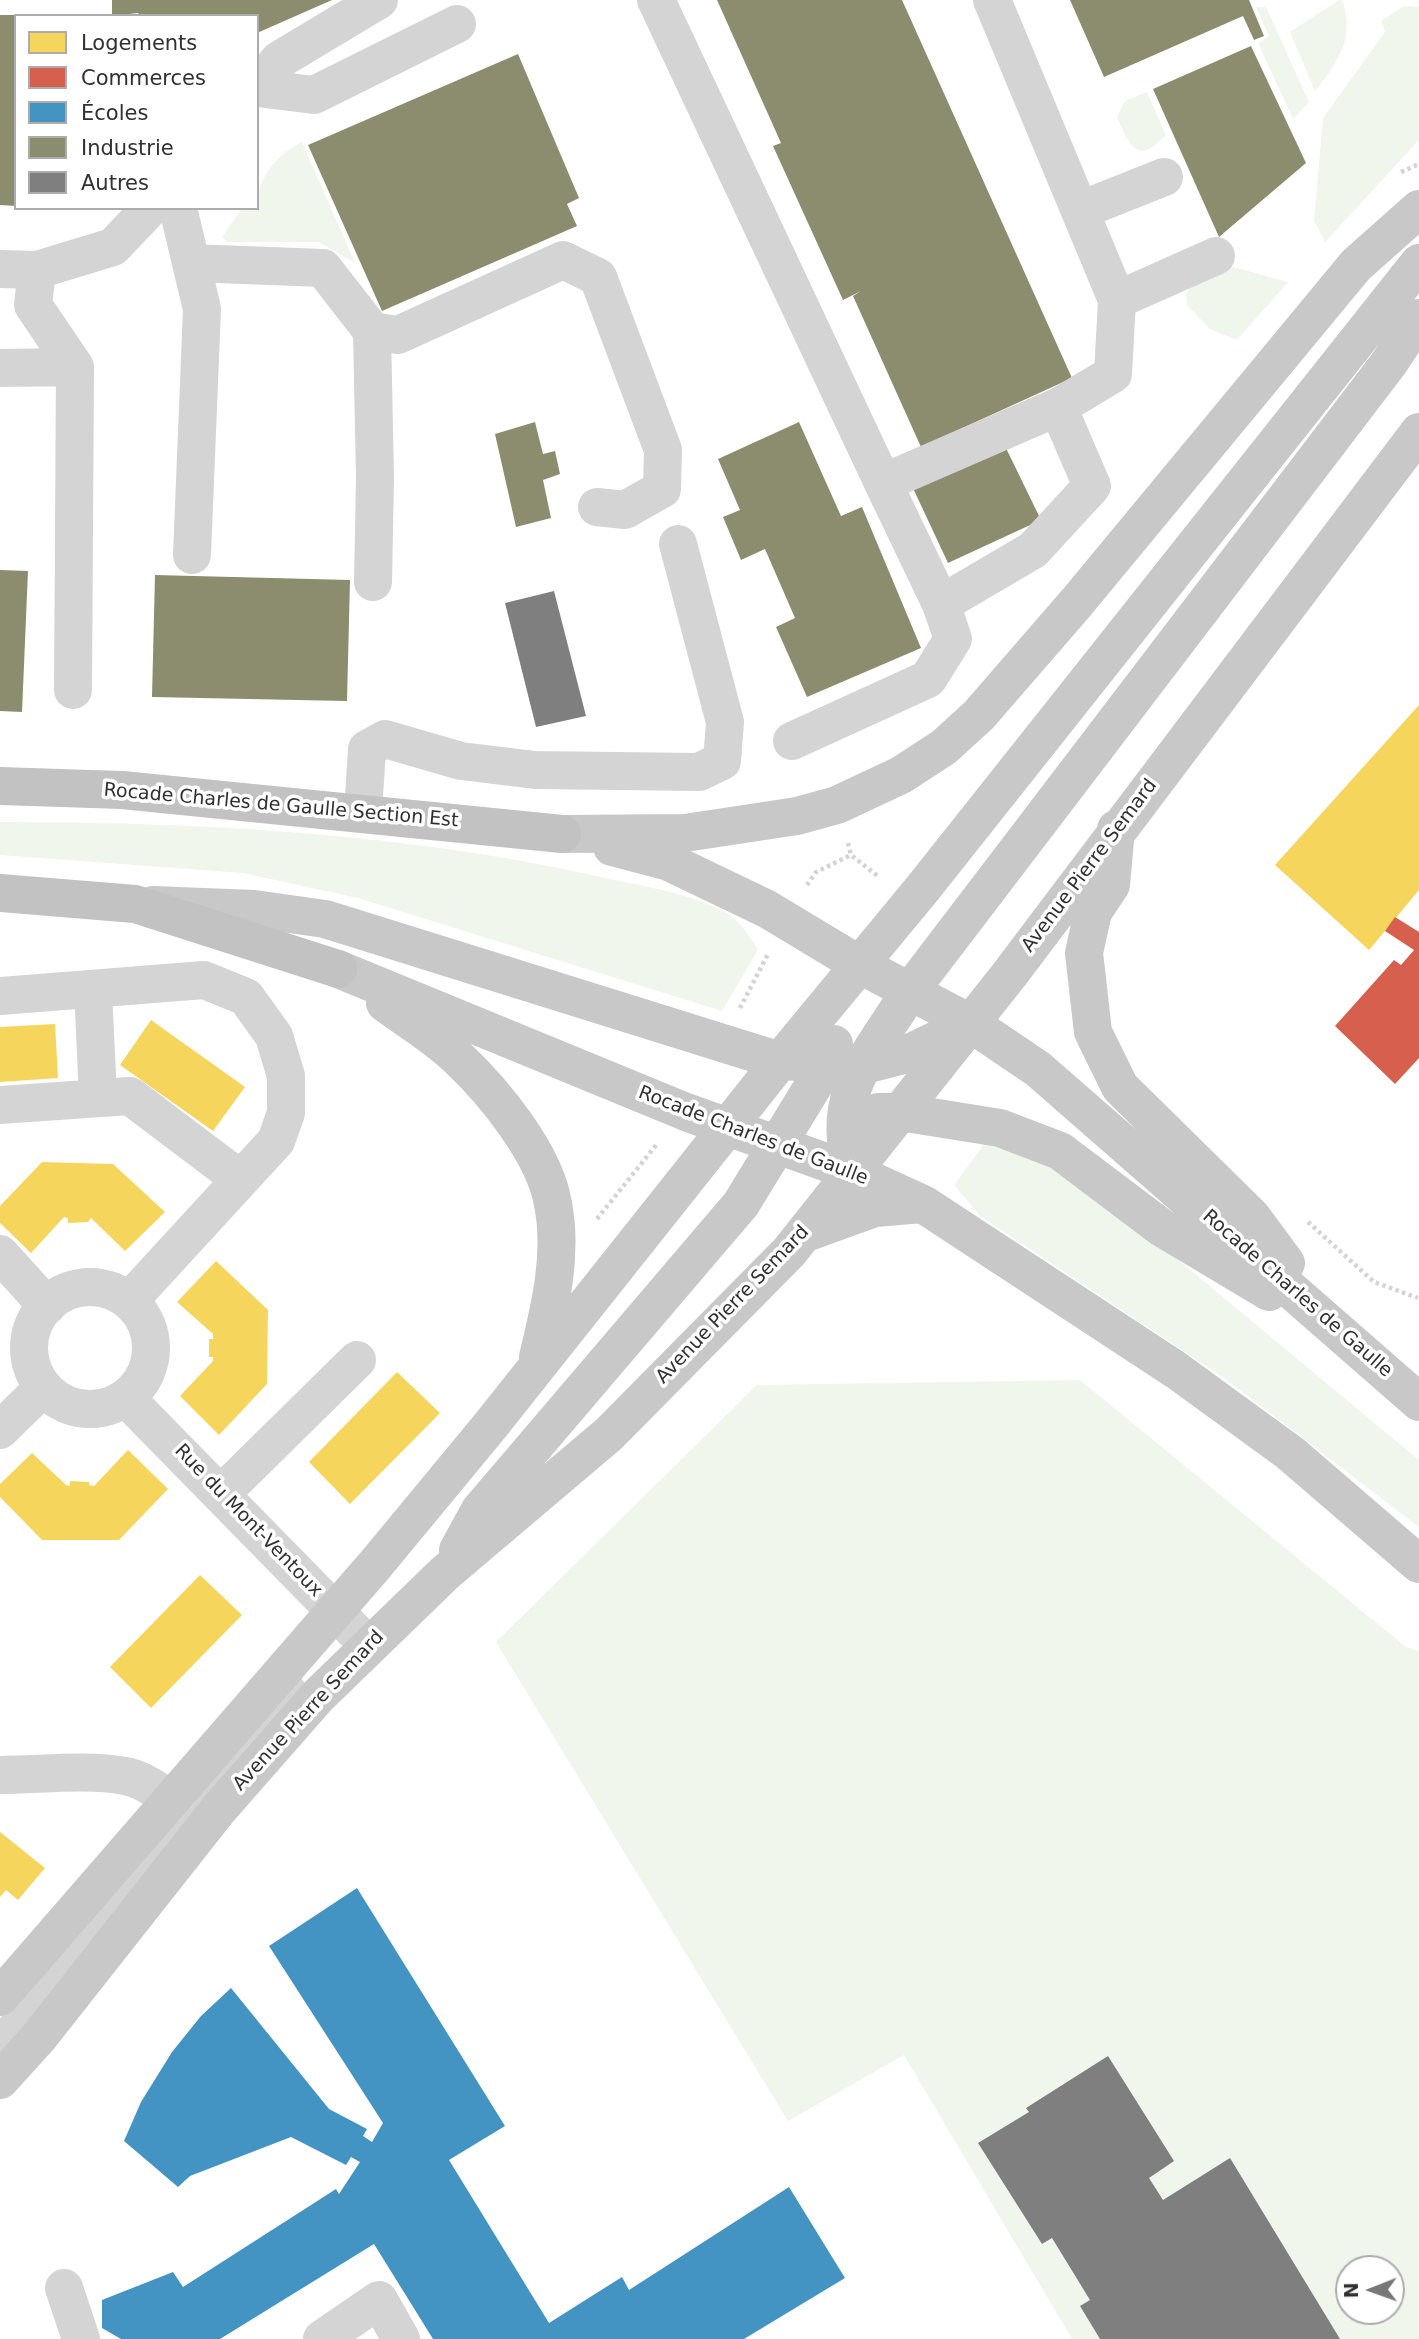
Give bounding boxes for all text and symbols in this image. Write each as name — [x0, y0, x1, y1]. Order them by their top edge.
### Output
legend — [14, 14, 259, 210]
text: Logements — [81, 31, 197, 55]
text: Commerces — [81, 66, 206, 90]
text: Écoles — [81, 101, 148, 125]
text: Industrie — [81, 136, 174, 160]
text: Autres — [81, 171, 149, 195]
street label: Avenue Pierre Semard — [1018, 775, 1162, 957]
street label: Rocade Charles de Gaulle Section Est — [103, 779, 459, 833]
street label: Rocade Charles de Gaulle — [635, 1082, 871, 1190]
street label: Rocade Charles de Gaulle — [1197, 1205, 1397, 1383]
street label: Avenue Pierre Semard — [652, 1221, 814, 1389]
street label: Rue du Mont-Ventoux — [169, 1440, 327, 1602]
street label: Avenue Pierre Semard — [229, 1626, 389, 1796]
north arrow — [1335, 2255, 1405, 2325]
text: N — [1340, 2282, 1362, 2298]

